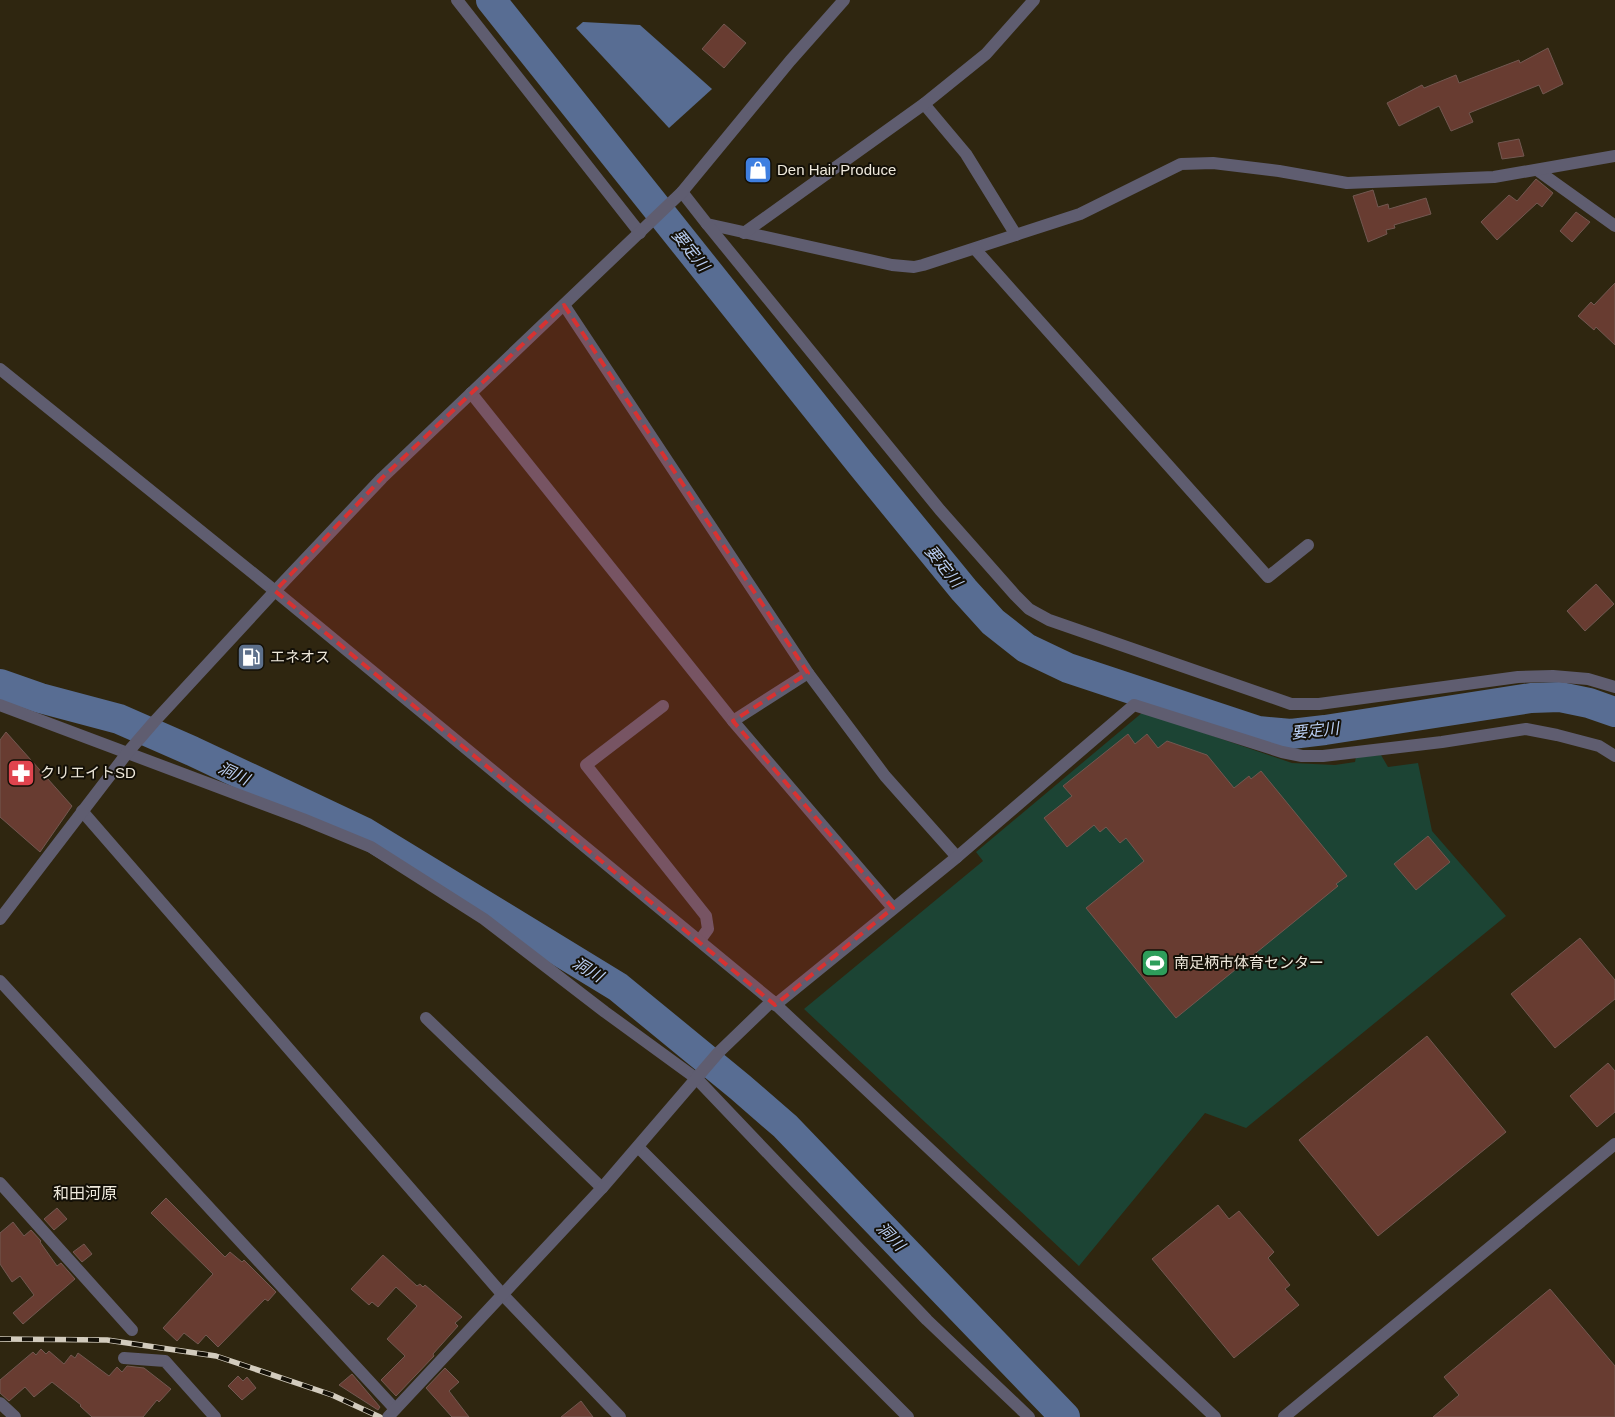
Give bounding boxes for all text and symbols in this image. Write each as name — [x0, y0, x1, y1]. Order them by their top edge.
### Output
shop icon: Den Hair Produce — [743, 155, 773, 185]
place label: Den Hair Produce — [777, 161, 896, 178]
water label: 要定川 — [669, 226, 714, 276]
water label: 要定川 — [922, 542, 967, 592]
fuel station icon: エネオス — [236, 642, 266, 672]
place label: エネオス — [270, 648, 330, 665]
water label: 要定川 — [1290, 719, 1342, 741]
pharmacy icon: クリエイトSD — [6, 758, 36, 788]
water label: 洞川 — [216, 759, 254, 789]
place label: クリエイトSD — [40, 764, 136, 781]
sports icon: 南足柄市体育センター — [1140, 948, 1170, 978]
water label: 洞川 — [570, 954, 608, 986]
place label: 南足柄市体育センター — [1174, 954, 1324, 971]
district label: 和田河原 — [53, 1185, 117, 1202]
water label: 洞川 — [873, 1219, 909, 1255]

